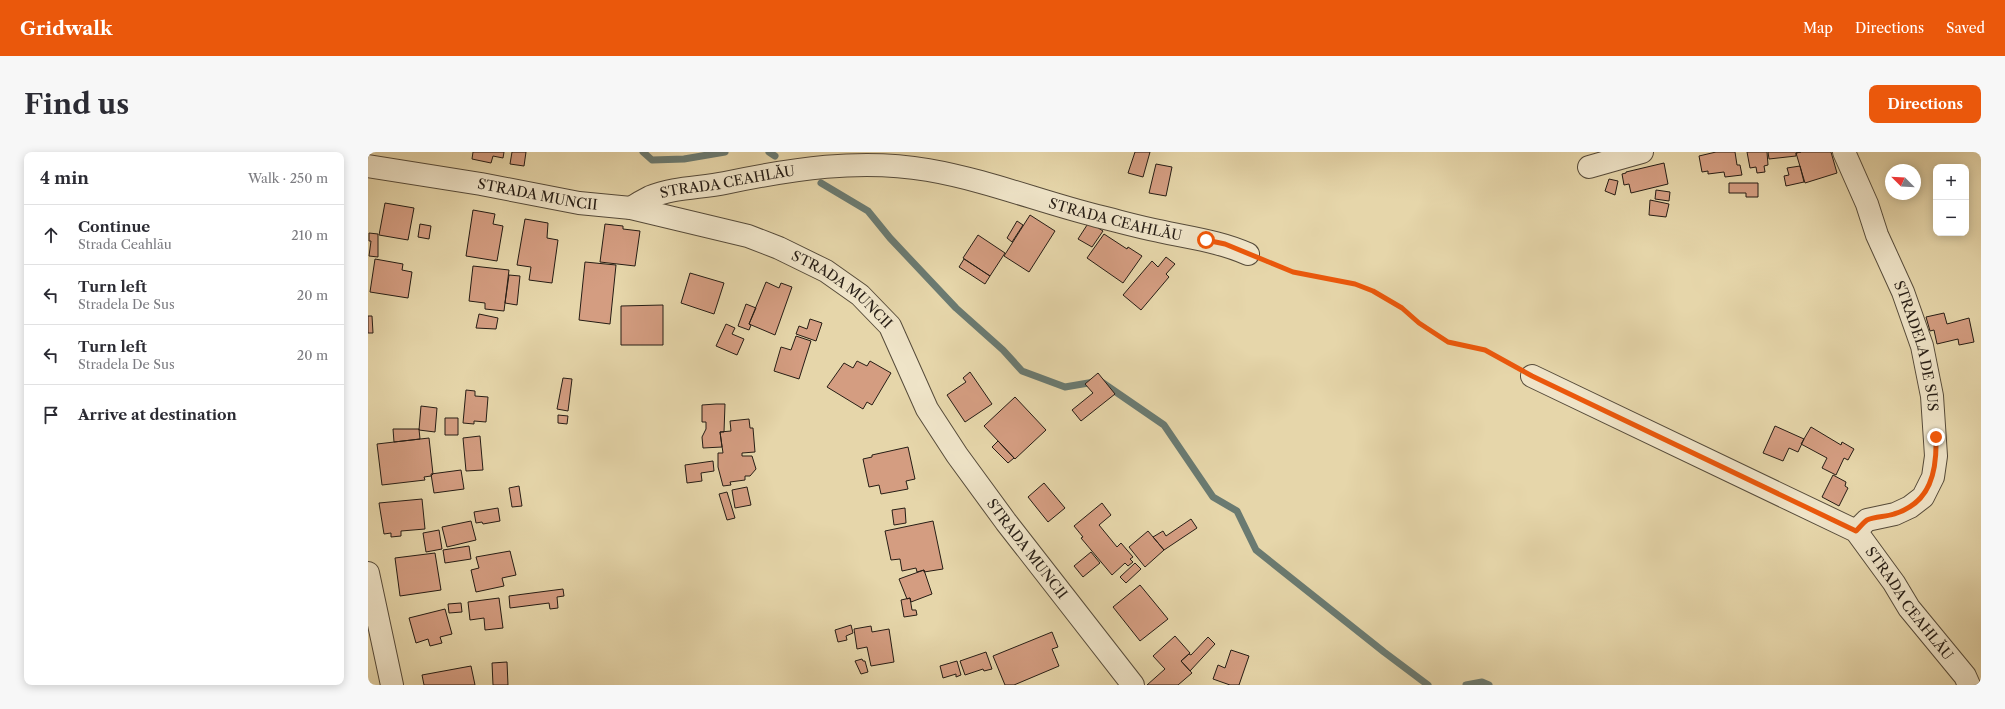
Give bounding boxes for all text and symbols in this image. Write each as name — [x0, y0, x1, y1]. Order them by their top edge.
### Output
text: Gridwalk — [20, 17, 113, 40]
text: Map — [1803, 19, 1833, 37]
text: Directions — [1855, 19, 1924, 37]
text: Saved — [1946, 19, 1985, 37]
button: Directions — [1869, 85, 1981, 123]
text: Find us — [24, 87, 129, 121]
street label: STRADA CEAHLĂU — [658, 161, 796, 202]
north arrow — [1885, 164, 1921, 200]
map controls — [1933, 164, 1969, 236]
button: + — [1933, 164, 1969, 200]
text: 4 min — [40, 168, 89, 188]
text: Walk · 250 m — [248, 170, 328, 186]
street label: STRADA MUNCII — [476, 175, 598, 214]
street label: STRADA CEAHLĂU — [1047, 194, 1184, 245]
button: − — [1933, 200, 1969, 236]
text: Continue — [78, 217, 150, 236]
icon: ahead — [40, 224, 62, 246]
text: 210 m — [291, 227, 328, 243]
route start — [1197, 231, 1215, 249]
text: Strada Ceahlău — [78, 236, 172, 252]
street label: STRADA MUNCII — [789, 247, 896, 332]
text: Turn left — [78, 277, 147, 296]
street label: STRADELA DE SUS — [1890, 278, 1942, 412]
icon: left — [40, 284, 62, 306]
text: 20 m — [297, 287, 328, 303]
text: Stradela De Sus — [78, 296, 175, 312]
text: Turn left — [78, 337, 147, 356]
icon: left — [40, 344, 62, 366]
text: 20 m — [297, 347, 328, 363]
text: Stradela De Sus — [78, 356, 175, 372]
icon: arrive — [40, 404, 62, 426]
text: Arrive at destination — [78, 405, 237, 424]
route end — [1927, 428, 1945, 446]
street label: STRADA MUNCII — [983, 495, 1071, 602]
street label: STRADA CEAHLĂU — [1861, 543, 1957, 664]

